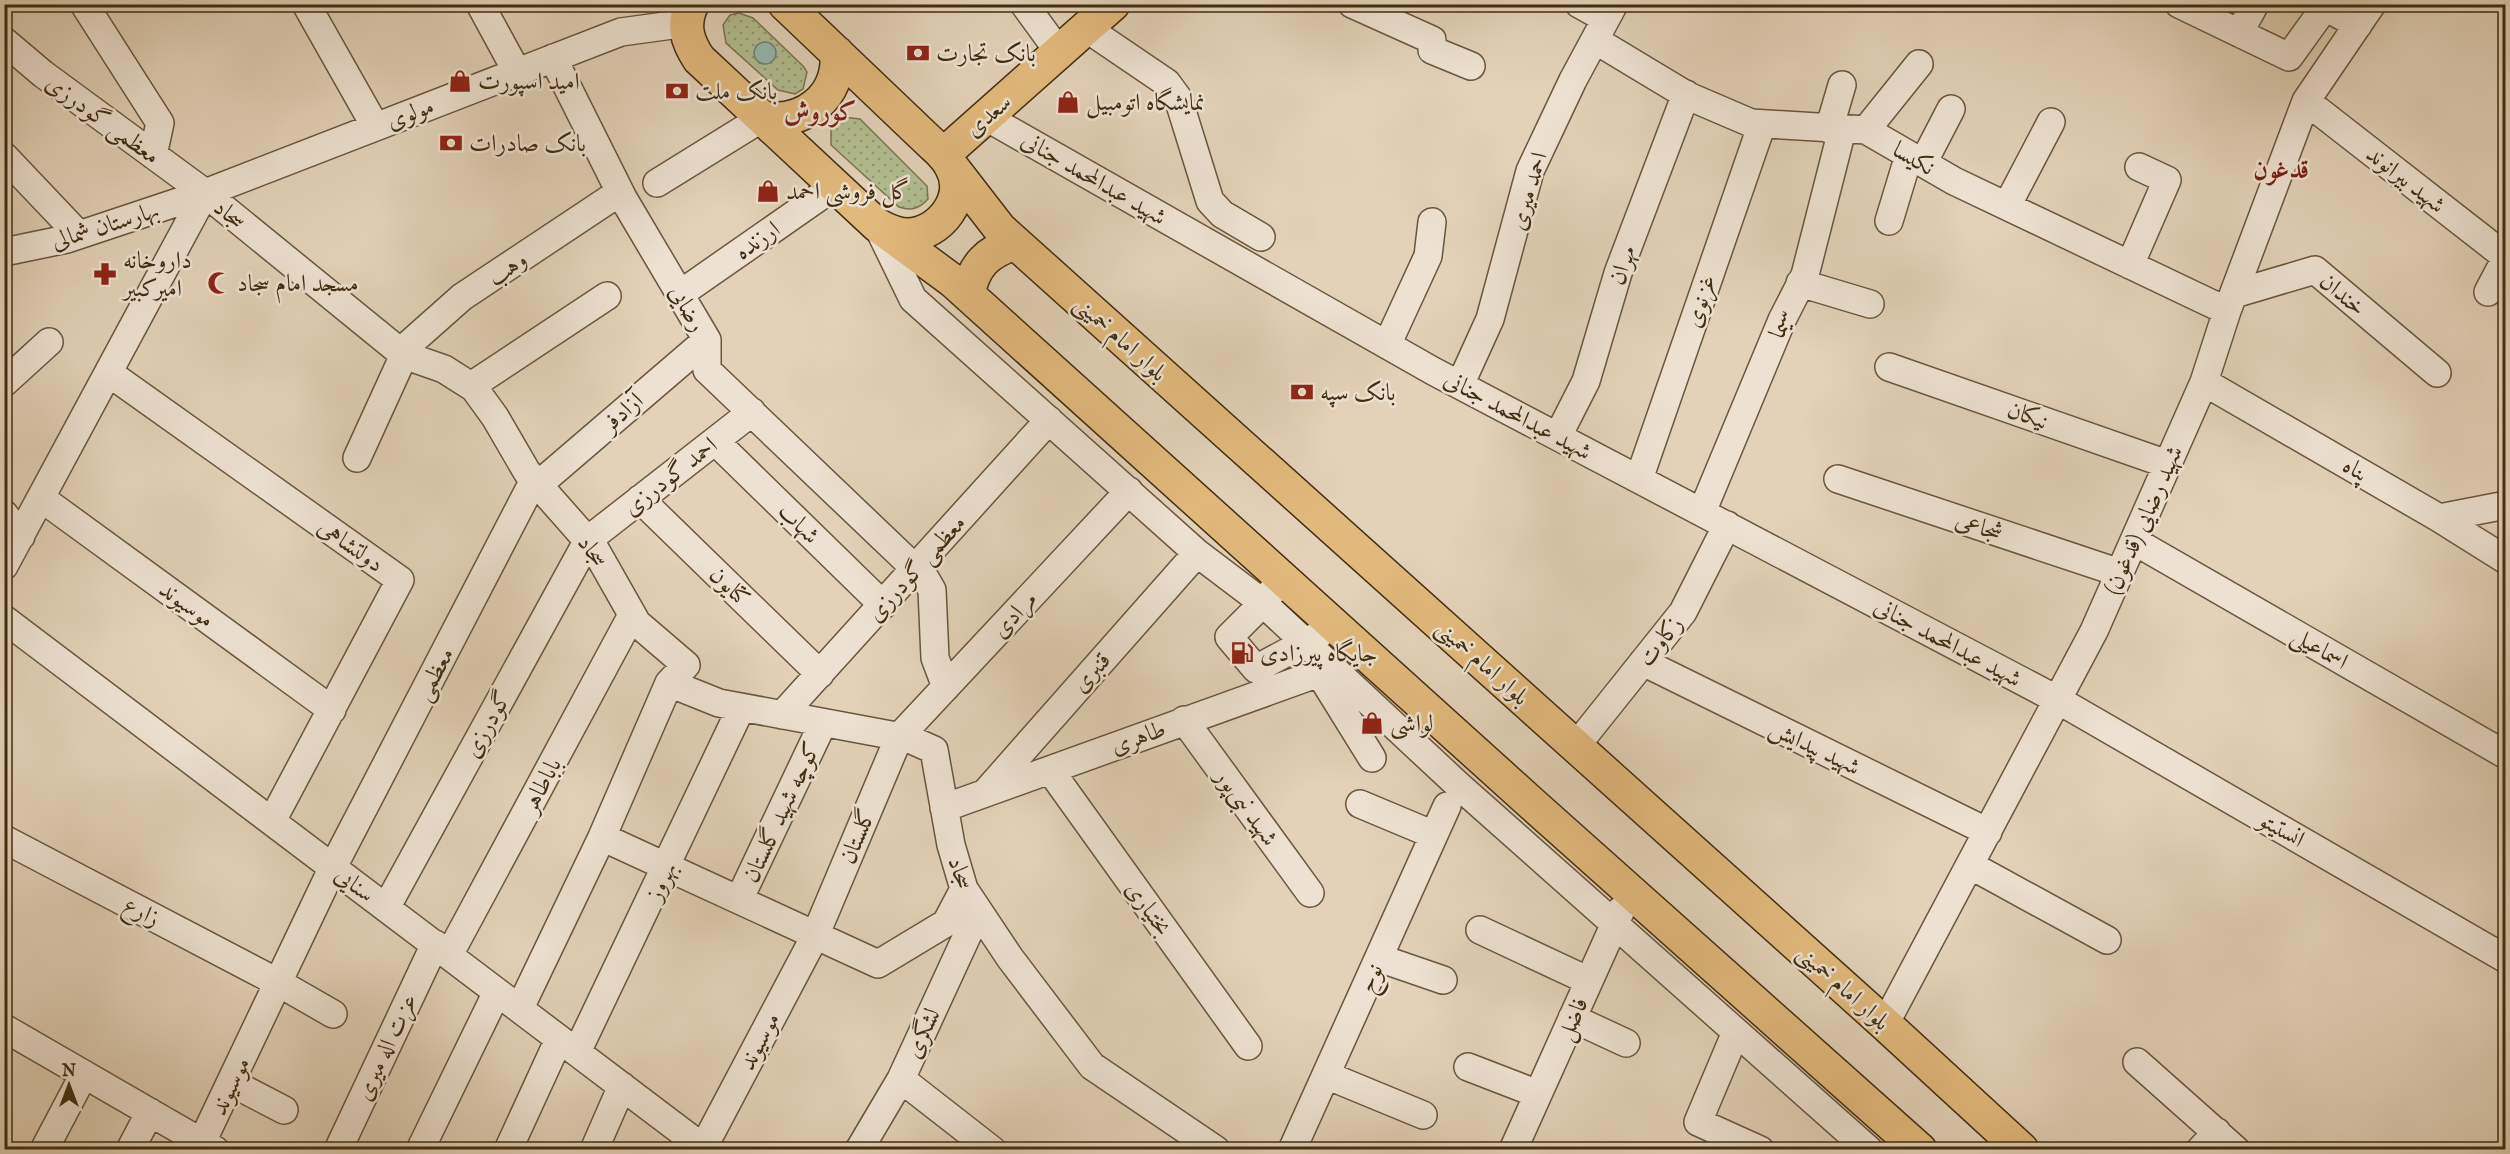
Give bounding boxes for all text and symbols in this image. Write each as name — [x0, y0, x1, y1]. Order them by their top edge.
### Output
place label: بانک تجارت — [936, 39, 1036, 70]
bank icon: بانک تجارت — [905, 40, 931, 66]
place label: امید اسپورت — [478, 67, 580, 98]
street label: معظمی گودرزی — [39, 68, 165, 172]
shop icon: امید اسپورت — [447, 68, 473, 94]
place label: بانک ملت — [695, 77, 777, 108]
bank icon: بانک ملت — [664, 78, 690, 104]
street label: سعدی — [959, 87, 1019, 145]
place label: نمایشگاه اتومبیل — [1086, 87, 1205, 119]
shop icon: نمایشگاه اتومبیل — [1055, 89, 1081, 115]
street label: مولوی — [382, 91, 439, 138]
district label: کوروش — [784, 96, 856, 129]
street label: شهید عبدالمحمد جنانی — [1015, 125, 1172, 233]
place label: بانک صادرات — [469, 129, 586, 160]
bank icon: بانک صادرات — [438, 130, 464, 156]
street label: نکیسا — [1887, 135, 1940, 184]
street label: شهید بیرانوند — [2359, 139, 2451, 221]
street label: احمد میری — [1503, 149, 1556, 234]
district label: قدغون — [2253, 154, 2309, 187]
place label: گل فروشی احمد — [786, 176, 910, 208]
shop icon: گل فروشی احمد — [755, 178, 781, 204]
street label: سجاد — [206, 193, 252, 238]
street label: بهارستان شمالی — [48, 195, 163, 258]
street label: ارزنده — [729, 215, 787, 268]
street label: مهران — [1602, 242, 1645, 289]
street label: وهب — [482, 245, 534, 294]
place label: داروخانه امیرکبیر — [120, 246, 192, 305]
pharmacy icon: داروخانه امیرکبیر — [92, 261, 118, 287]
street label: خندان — [2312, 267, 2372, 324]
place label: مسجد امام سجاد — [237, 269, 359, 304]
mosque icon: مسجد امام سجاد — [206, 270, 232, 296]
street label: غزنوی — [1678, 271, 1725, 332]
street label: رضایی — [661, 280, 712, 338]
street label: بلوار امام خمینی — [1064, 289, 1173, 392]
street label: سیما — [1762, 305, 1802, 344]
street label: شهید عبدالمحمد جنانی — [1438, 364, 1597, 468]
place label: بانک سپه — [1320, 378, 1396, 409]
bank icon: بانک سپه — [1289, 379, 1315, 405]
street label: آزادفر — [593, 384, 653, 442]
street label: نیکان — [2003, 395, 2052, 438]
street label: احمد گودرزی — [617, 431, 724, 524]
street label: (قدغون) شهید رضایی — [2098, 441, 2191, 600]
street label: پناه — [2336, 451, 2374, 490]
street label: شهاب — [770, 497, 826, 552]
street label: شجاعی — [1951, 505, 2006, 550]
street label: معظمی گودرزی — [861, 509, 974, 629]
street label: دولتشاهی — [311, 512, 389, 580]
street label: سجاد — [570, 529, 614, 574]
street label: کتایون — [702, 560, 756, 614]
street label: موسیوند — [152, 575, 220, 636]
street label: مرادی — [985, 585, 1045, 645]
street label: شهید عبدالمحمد جنانی — [1868, 591, 2027, 695]
street label: زکاوت — [1632, 610, 1691, 674]
street label: بلوار امام خمینی — [1426, 613, 1535, 716]
street label: اسماعیلی — [2285, 621, 2353, 678]
place label: جایگاه پیرزادی — [1260, 638, 1378, 670]
fuel station icon: جایگاه پیرزادی — [1229, 640, 1255, 666]
street label: معظمی — [408, 642, 462, 707]
street label: قنبری — [1066, 646, 1119, 700]
street label: گودرزی — [457, 686, 519, 764]
place label: لواشی — [1390, 709, 1433, 740]
shop icon: لواشی — [1359, 710, 1385, 736]
street label: شهید پیدایش — [1764, 713, 1865, 784]
street label: طاهری — [1107, 714, 1170, 763]
street label: کوچه شهید گلستان — [735, 737, 829, 888]
street label: باباطاهر — [514, 753, 570, 821]
street label: شهید نبی‌پور — [1205, 761, 1284, 853]
street label: گلستان — [832, 804, 884, 869]
street label: انستیتو — [2251, 804, 2310, 856]
street label: سجاد — [940, 853, 980, 894]
street label: بهروز — [639, 857, 685, 908]
street label: سنایی — [328, 860, 380, 910]
street label: بختیاری — [1117, 875, 1178, 942]
street label: زارع — [116, 890, 165, 937]
street label: بلوار امام خمینی — [1787, 938, 1896, 1041]
street label: نوح — [1351, 959, 1395, 1000]
street label: عزت اله میری — [349, 989, 426, 1106]
street label: فاضل — [1550, 993, 1597, 1046]
street label: لشگری — [898, 1003, 948, 1064]
street label: موسیوند — [732, 1007, 788, 1076]
street label: موسیوند — [204, 1052, 259, 1121]
north arrow — [39, 1055, 99, 1115]
text: N — [61, 1062, 76, 1082]

